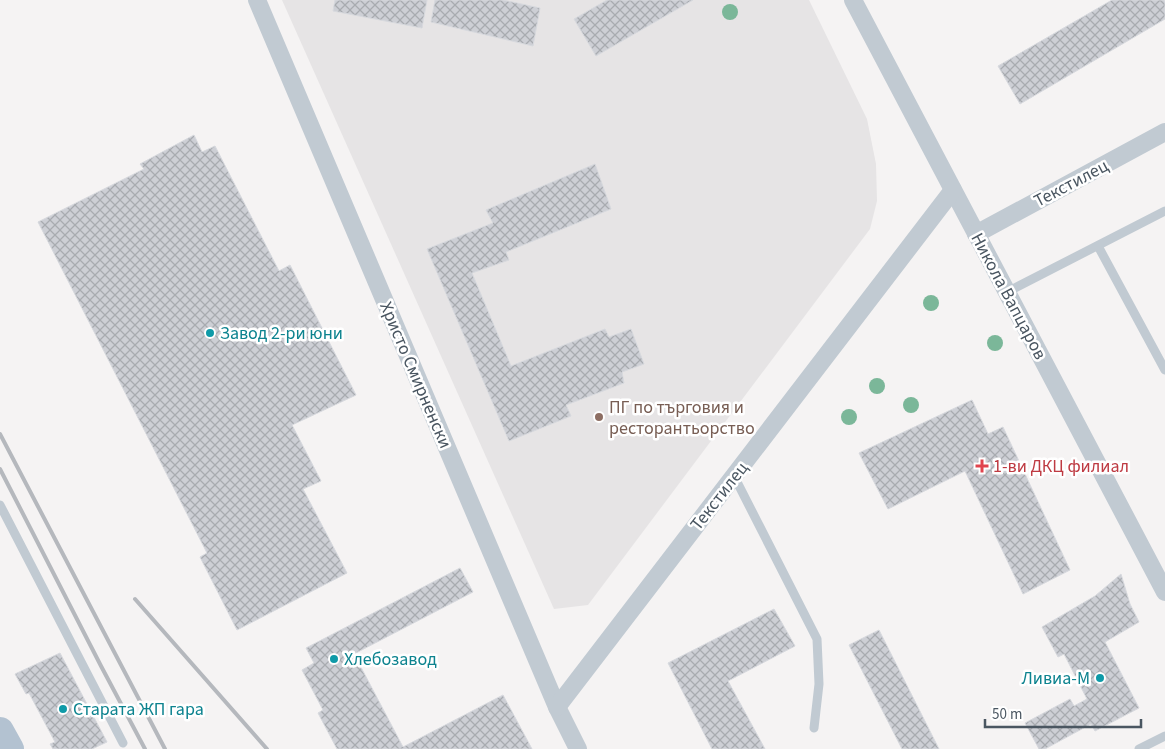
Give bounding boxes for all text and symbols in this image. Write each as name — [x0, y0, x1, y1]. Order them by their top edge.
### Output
street label: Текстилец — [1030, 153, 1113, 213]
street label: Никола Вапцаров — [965, 228, 1052, 364]
street label: Христо Смирненски — [373, 298, 458, 452]
place label: Завод 2-ри юни — [220, 321, 343, 346]
marker: Завод 2-ри юни — [204, 327, 216, 339]
place label: ПГ по търговия и ресторантьорство — [609, 395, 755, 441]
marker: ПГ по търговия и ресторантьорство — [593, 411, 605, 423]
place label: 1-ви ДКЦ филиал — [993, 454, 1129, 479]
street label: Текстилец — [685, 457, 754, 536]
marker: 1-ви ДКЦ филиал — [975, 459, 989, 473]
place label: Хлебозавод — [344, 647, 437, 672]
marker: Хлебозавод — [328, 653, 340, 665]
place label: Ливиа-М — [1021, 666, 1090, 691]
marker: Ливиа-М — [1094, 672, 1106, 684]
scale bar — [985, 696, 1141, 728]
place label: Старата ЖП гара — [73, 697, 204, 722]
marker: Старата ЖП гара — [57, 703, 69, 715]
text: 50 m — [992, 704, 1022, 725]

